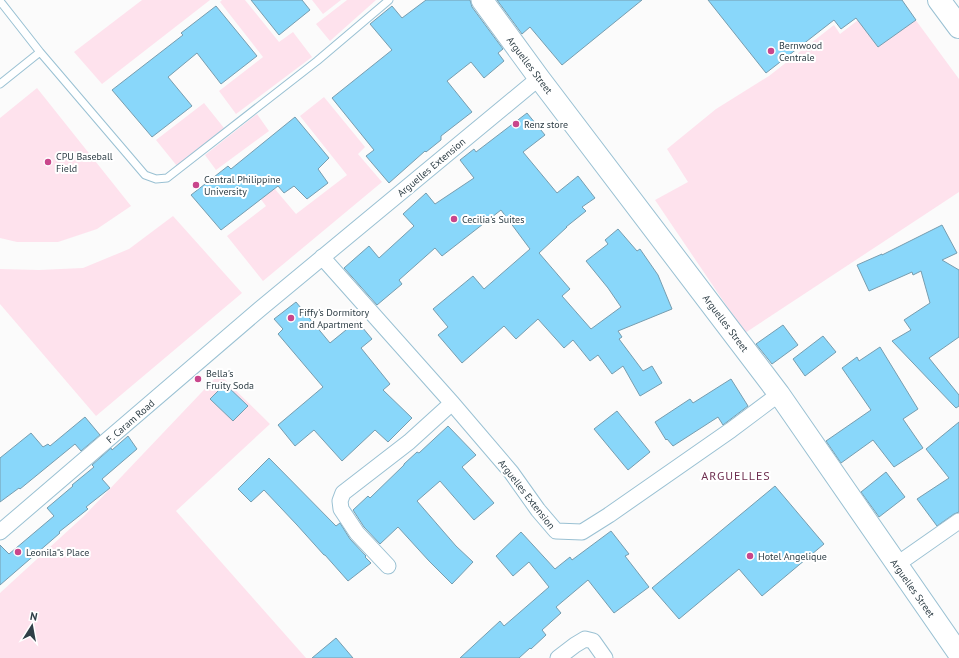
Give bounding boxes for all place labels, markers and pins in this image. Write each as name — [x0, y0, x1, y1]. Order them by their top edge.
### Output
place label: Bernwood Centrale — [779, 39, 822, 64]
marker: Bernwood Centrale — [766, 46, 776, 56]
place label: Renz store — [524, 118, 568, 131]
marker: Renz store — [511, 119, 521, 129]
place label: CPU Baseball Field — [56, 150, 113, 175]
marker: CPU Baseball Field — [43, 157, 53, 167]
place label: Central Philippine University — [204, 173, 281, 198]
marker: Central Philippine University — [191, 180, 201, 190]
place label: Cecilia's Suites — [462, 213, 524, 226]
marker: Cecilia's Suites — [449, 214, 459, 224]
place label: Fiffy's Dormitory and Apartment — [299, 306, 369, 331]
marker: Fiffy's Dormitory and Apartment — [286, 313, 296, 323]
place label: Bella's Fruity Soda — [206, 367, 254, 392]
marker: Bella's Fruity Soda — [193, 374, 203, 384]
place label: Leonila"s Place — [26, 546, 89, 559]
marker: Leonila"s Place — [13, 547, 23, 557]
place label: Hotel Angelique — [758, 550, 827, 563]
marker: Hotel Angelique — [745, 551, 755, 561]

